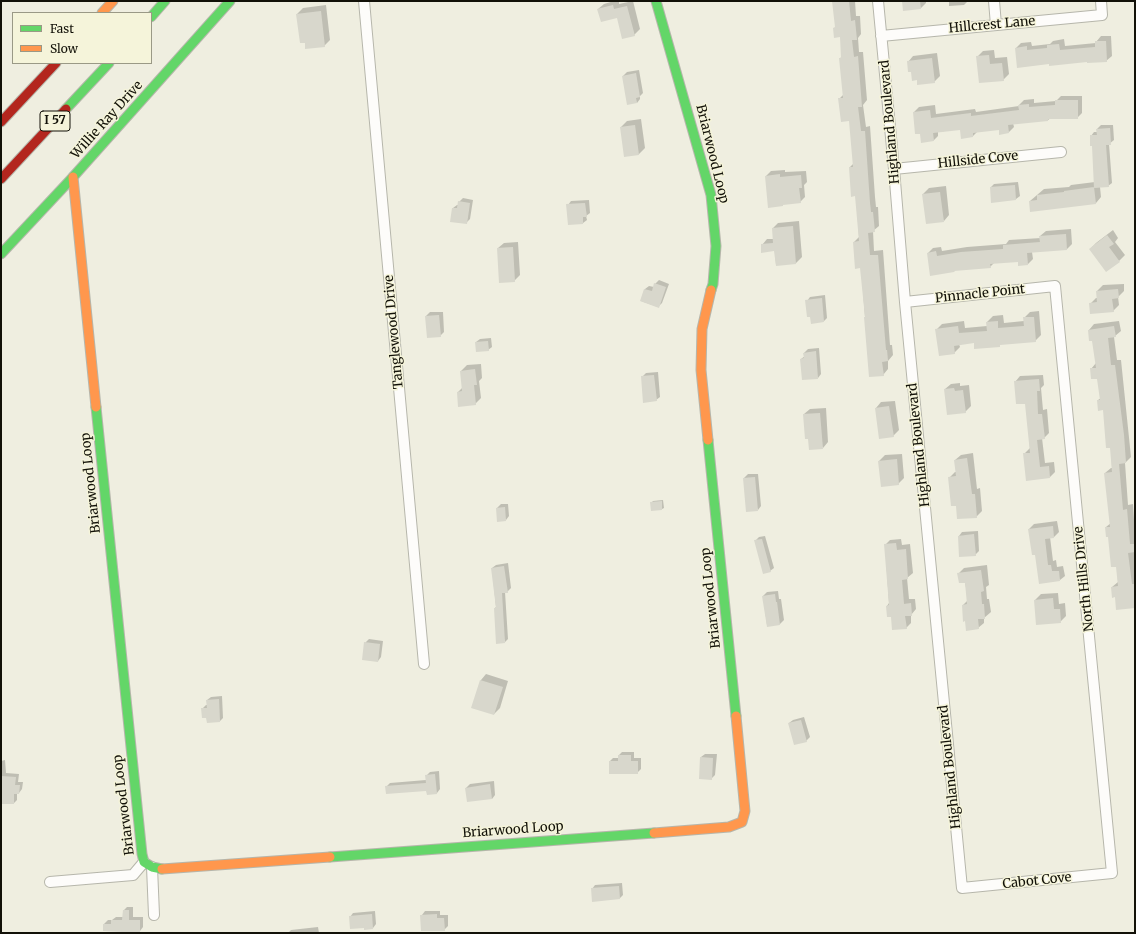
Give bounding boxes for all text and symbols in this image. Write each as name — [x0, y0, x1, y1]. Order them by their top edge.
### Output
legend — [12, 12, 152, 64]
street label: Hillcrest Lane — [948, 13, 1036, 37]
text: Fast — [50, 21, 74, 36]
text: Slow — [50, 41, 78, 56]
street label: Highland Boulevard — [877, 59, 903, 185]
street label: Willie Ray Drive — [68, 78, 146, 162]
street label: Briarwood Loop — [692, 103, 732, 205]
road number: I 57 — [40, 111, 70, 131]
street label: Hillside Cove — [937, 148, 1019, 172]
street label: Tanglewood Drive — [381, 274, 407, 390]
street label: Pinnacle Point — [934, 282, 1026, 306]
street label: Highland Boulevard — [905, 382, 933, 508]
street label: Briarwood Loop — [78, 432, 104, 534]
street label: North Hills Drive — [1071, 526, 1097, 632]
street label: Briarwood Loop — [698, 547, 724, 649]
street label: Highland Boulevard — [936, 704, 964, 830]
street label: Briarwood Loop — [110, 754, 138, 856]
street label: Briarwood Loop — [462, 819, 564, 841]
street label: Cabot Cove — [1002, 870, 1072, 892]

